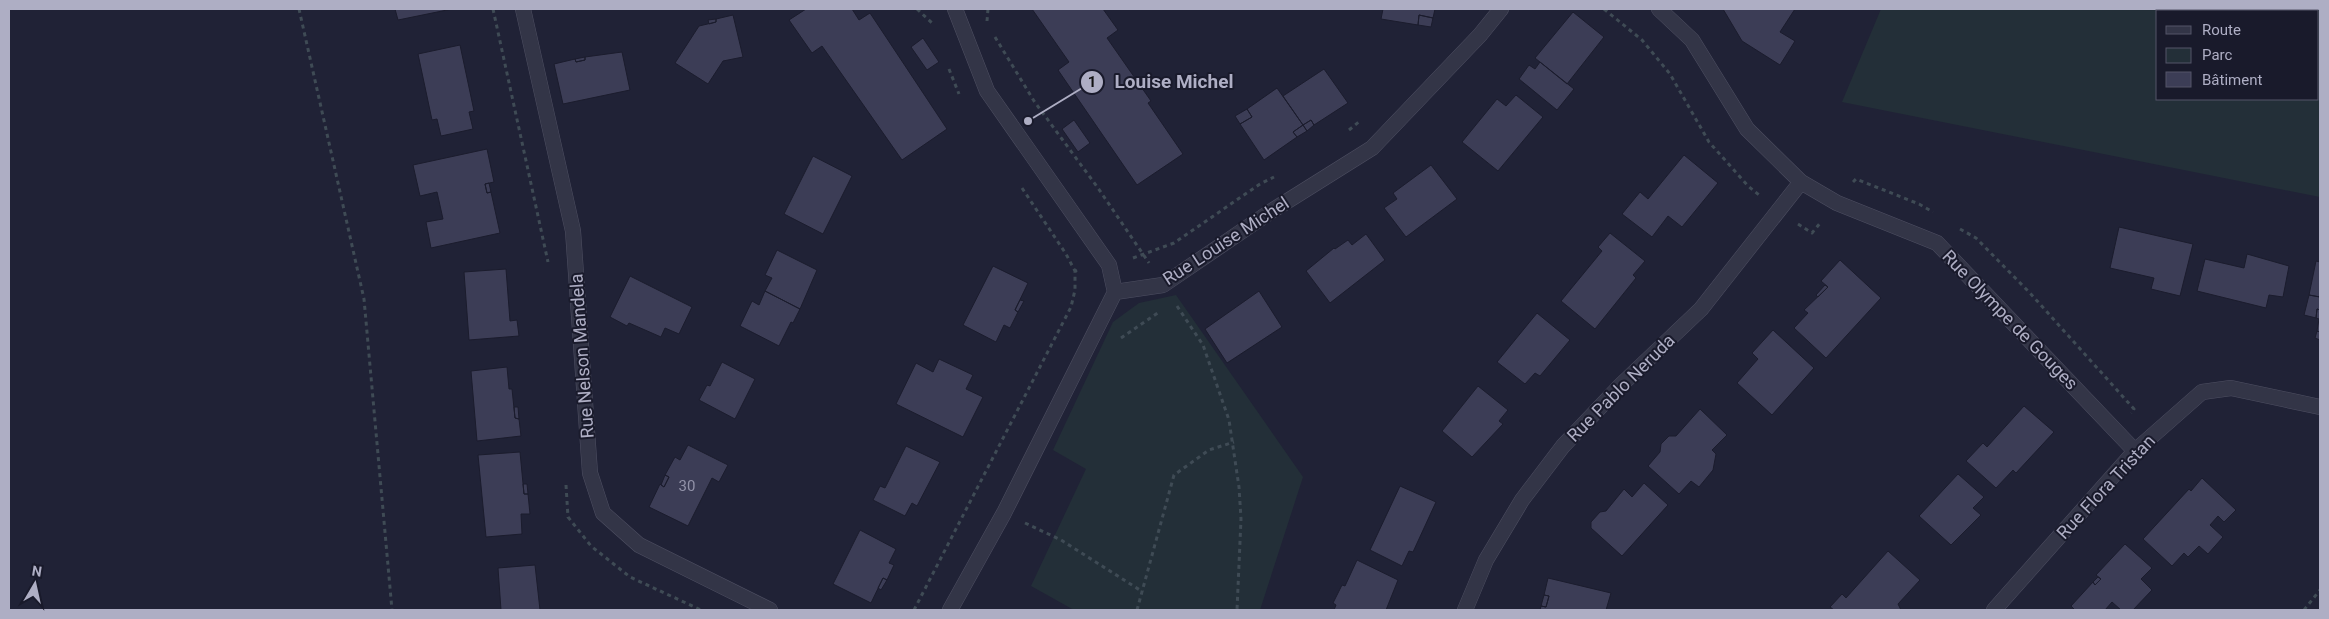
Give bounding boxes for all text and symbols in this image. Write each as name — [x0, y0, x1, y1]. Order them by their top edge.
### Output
legend — [2156, 10, 2319, 100]
text: Route — [2202, 21, 2241, 39]
text: Parc — [2202, 46, 2232, 64]
callout: Louise Michel — [1080, 65, 1243, 99]
text: Louise Michel — [1115, 70, 1233, 93]
text: Bâtiment — [2202, 71, 2262, 89]
text: 1 — [1088, 73, 1096, 91]
street label: Rue Louise Michel — [1159, 192, 1293, 289]
street label: Rue Olympe de Gouges — [1938, 246, 2082, 394]
street label: Rue Nelson Mandela — [565, 273, 598, 439]
street label: Rue Pablo Neruda — [1562, 329, 1679, 446]
street label: Rue Flora Tristan — [2052, 430, 2159, 543]
house number: 30 — [679, 477, 695, 495]
north arrow — [10, 559, 60, 609]
text: N — [31, 562, 43, 580]

